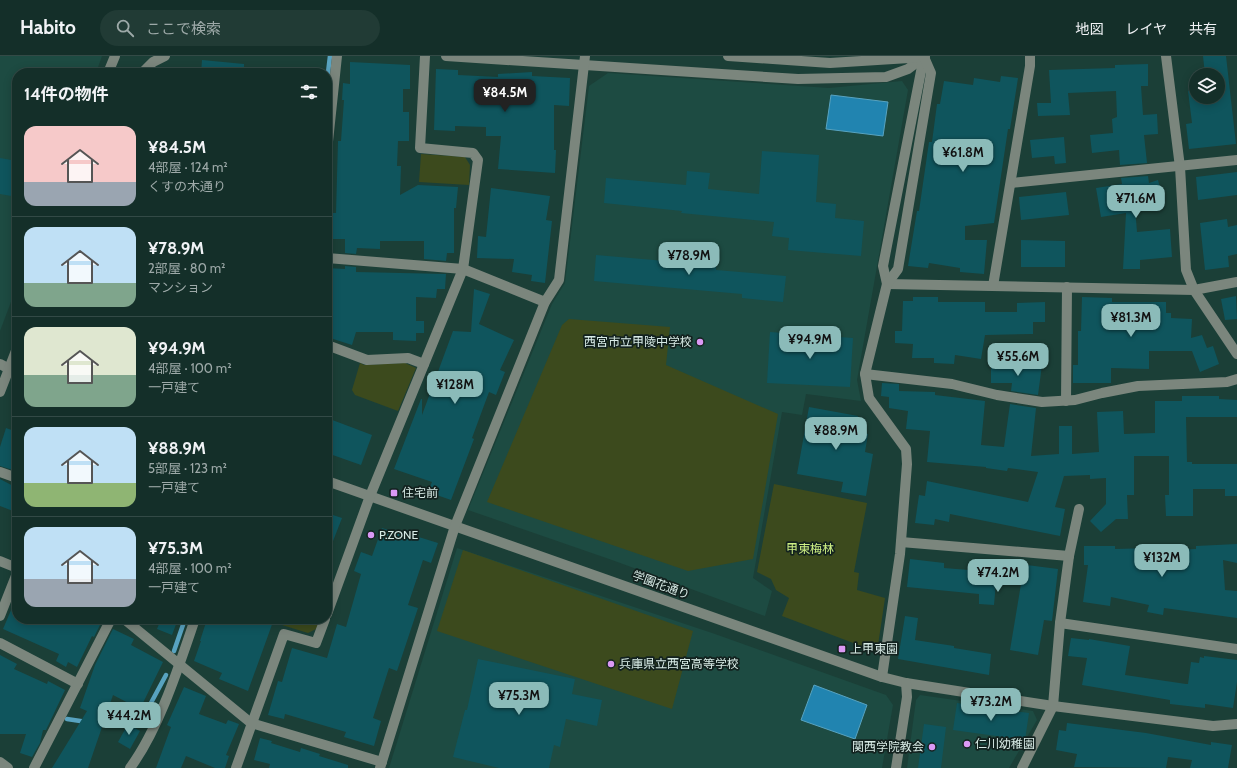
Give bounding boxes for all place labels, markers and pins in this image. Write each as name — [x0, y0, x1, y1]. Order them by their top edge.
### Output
pin: ¥84.5M — [472, 79, 538, 113]
pin: ¥61.8M — [930, 139, 996, 173]
pin: ¥71.6M — [1103, 185, 1169, 219]
pin: ¥78.9M — [656, 242, 722, 276]
pin: ¥81.3M — [1098, 304, 1164, 338]
pin: ¥94.9M — [777, 326, 843, 360]
place label: 西宮市立甲陵中学校 — [584, 334, 692, 349]
marker: 西宮市立甲陵中学校 — [695, 337, 705, 347]
pin: ¥55.6M — [985, 343, 1051, 377]
pin: ¥128M — [427, 371, 483, 405]
pin: ¥88.9M — [803, 417, 869, 451]
place label: 住宅前 — [402, 485, 438, 500]
marker: 住宅前 — [389, 488, 399, 498]
place label: P.ZONE — [379, 527, 418, 542]
marker: P.ZONE — [366, 530, 376, 540]
pin: ¥132M — [1134, 544, 1190, 578]
pin: ¥74.2M — [965, 559, 1031, 593]
place label: 上甲東園 — [850, 641, 898, 656]
marker: 上甲東園 — [837, 644, 847, 654]
place label: 兵庫県立西宮高等学校 — [619, 656, 739, 671]
marker: 兵庫県立西宮高等学校 — [606, 659, 616, 669]
pin: ¥75.3M — [486, 682, 552, 716]
pin: ¥73.2M — [958, 688, 1024, 722]
pin: ¥44.2M — [96, 702, 162, 736]
place label: 仁川幼稚園 — [975, 736, 1035, 751]
place label: 関西学院教会 — [852, 739, 924, 754]
marker: 仁川幼稚園 — [962, 739, 972, 749]
marker: 関西学院教会 — [927, 742, 937, 752]

